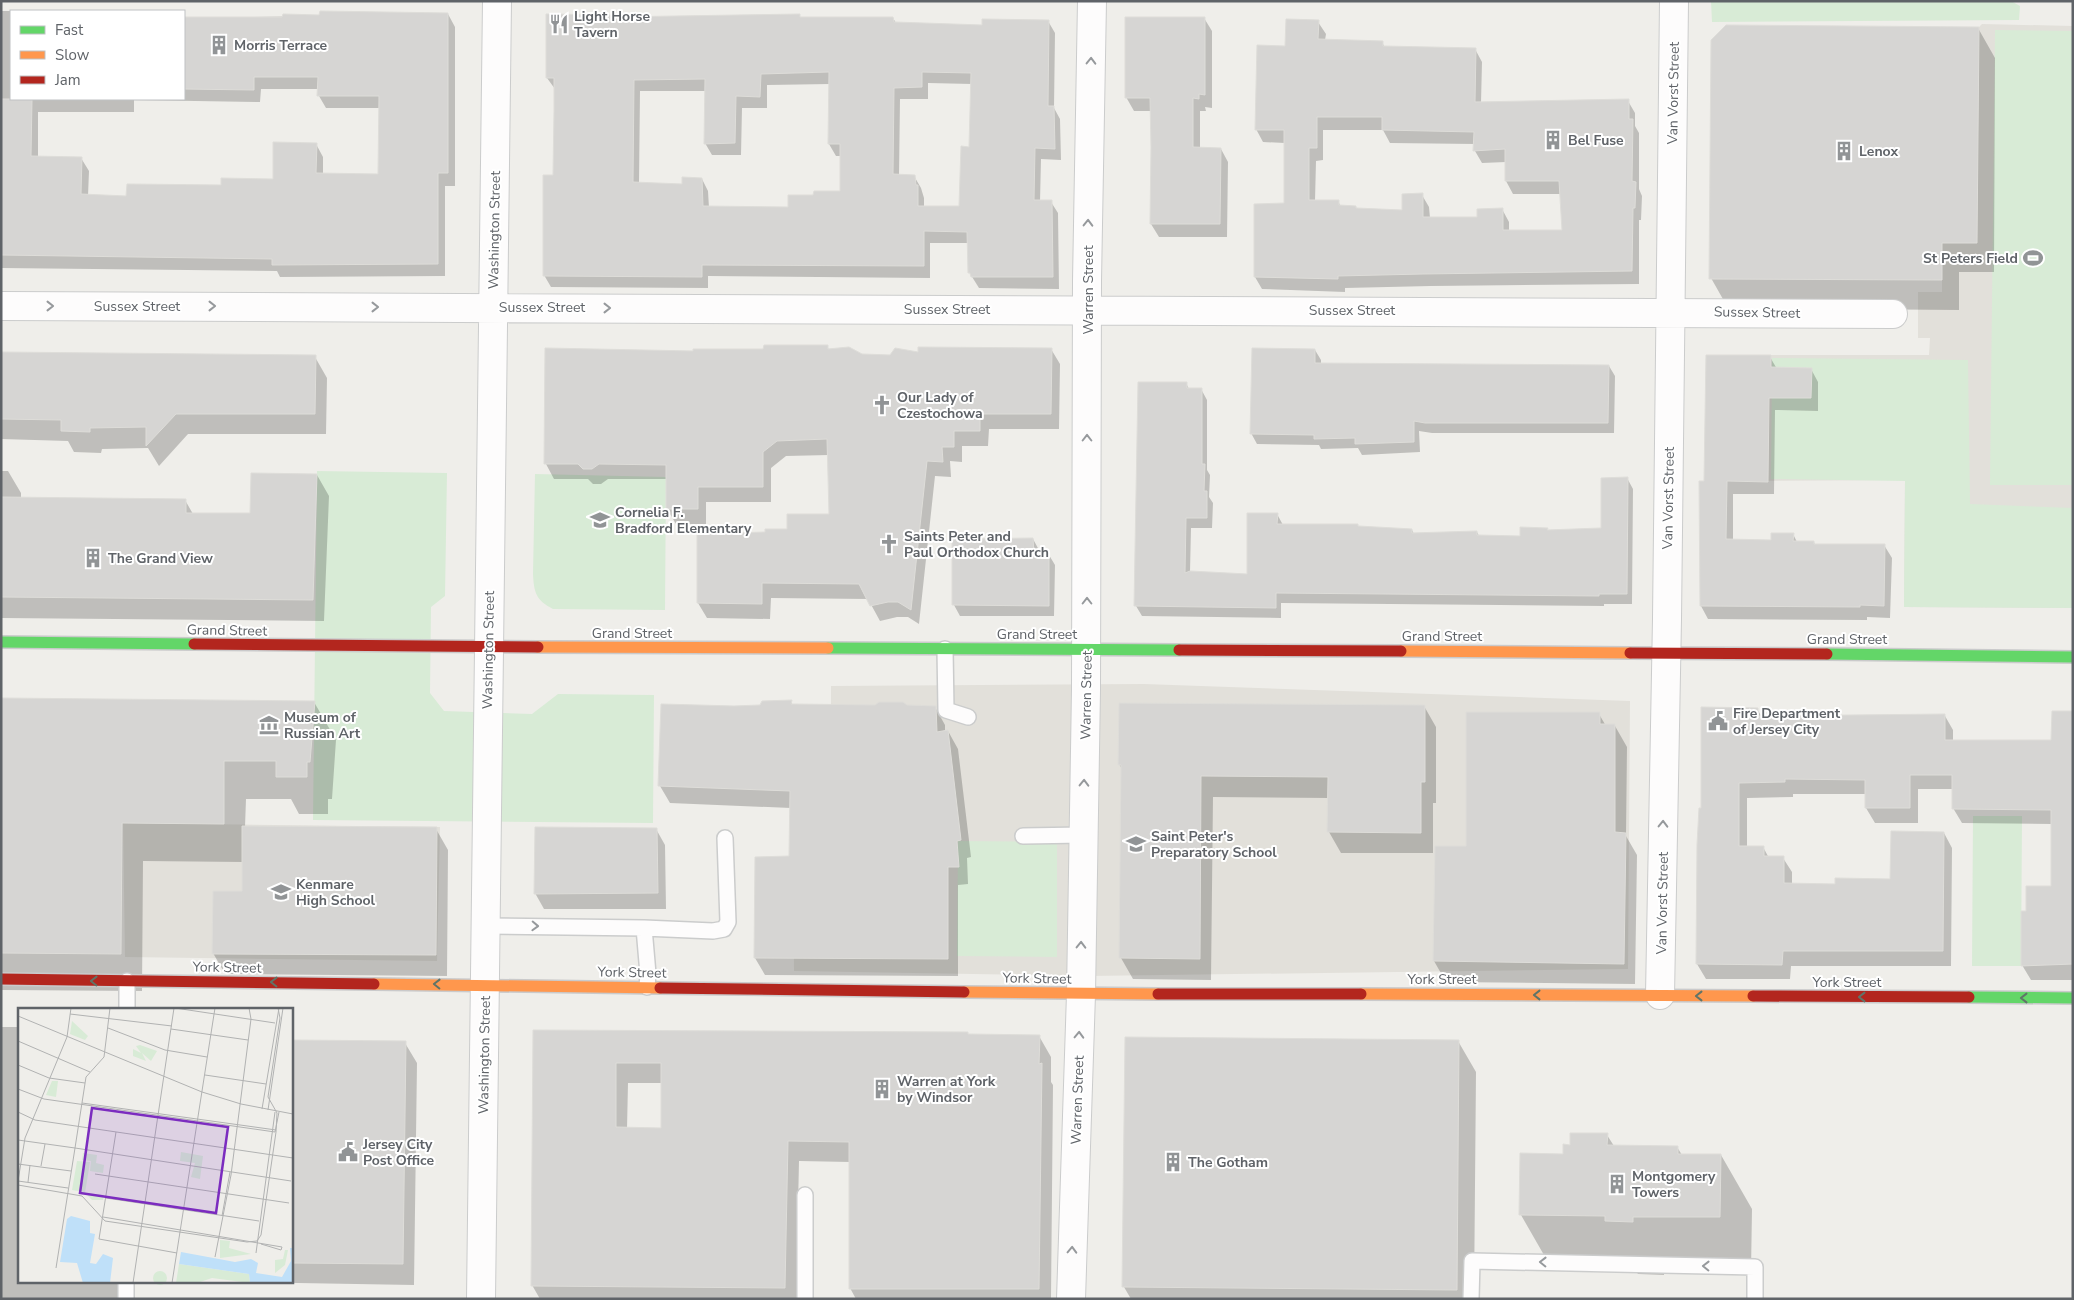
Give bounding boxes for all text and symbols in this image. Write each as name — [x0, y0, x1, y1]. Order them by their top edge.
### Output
place label: Light Horse Tavern — [574, 7, 650, 42]
legend — [10, 10, 185, 100]
restaurant icon: Light Horse Tavern — [548, 13, 570, 35]
text: Fast — [55, 20, 84, 40]
building icon: Morris Terrace — [208, 34, 230, 56]
place label: Morris Terrace — [234, 36, 328, 55]
street label: Van Vorst Street — [1663, 41, 1684, 146]
text: Slow — [55, 45, 90, 65]
one-way arrow — [1086, 56, 1096, 64]
text: Jam — [54, 70, 81, 90]
building icon: Bel Fuse — [1542, 129, 1564, 151]
place label: Bel Fuse — [1568, 131, 1624, 150]
building icon: Lenox — [1833, 140, 1855, 162]
place label: Lenox — [1859, 142, 1898, 161]
street label: Washington Street — [484, 171, 505, 289]
one-way arrow — [1083, 219, 1094, 227]
street label: Warren Street — [1079, 245, 1098, 335]
sports icon: St Peters Field — [2022, 247, 2044, 269]
place label: St Peters Field — [1923, 249, 2018, 268]
street label: Sussex Street — [94, 297, 180, 316]
street label: Sussex Street — [499, 298, 585, 317]
street label: Sussex Street — [904, 300, 990, 319]
one-way arrow — [46, 301, 54, 311]
one-way arrow — [209, 301, 217, 311]
street label: Sussex Street — [1309, 301, 1395, 320]
one-way arrow — [372, 302, 379, 312]
street label: Sussex Street — [1714, 302, 1800, 323]
one-way arrow — [604, 303, 612, 313]
place label: Our Lady of Czestochowa — [897, 388, 983, 423]
church icon: Our Lady of Czestochowa — [871, 394, 893, 416]
one-way arrow — [1082, 434, 1092, 442]
street label: Van Vorst Street — [1658, 446, 1679, 551]
place label: Cornelia F. Bradford Elementary — [615, 503, 752, 538]
school or university icon: Cornelia F. Bradford Elementary — [589, 509, 611, 531]
place label: Saints Peter and Paul Orthodox Church — [904, 527, 1049, 562]
church icon: Saints Peter and Paul Orthodox Church — [878, 533, 900, 555]
building icon: The Grand View — [82, 547, 104, 569]
place label: The Grand View — [108, 549, 213, 568]
street label: Washington Street — [478, 591, 499, 709]
one-way arrow — [1082, 596, 1092, 604]
street label: Grand Street — [187, 620, 267, 641]
street label: Grand Street — [592, 624, 672, 643]
street label: Grand Street — [997, 625, 1077, 644]
street label: Grand Street — [1402, 627, 1482, 646]
street label: Grand Street — [1807, 630, 1887, 649]
street label: Warren Street — [1076, 650, 1097, 740]
place label: Fire Department of Jersey City — [1733, 704, 1841, 739]
place label: Museum of Russian Art — [284, 708, 361, 743]
public building icon: Fire Department of Jersey City — [1707, 710, 1729, 732]
museum icon: Museum of Russian Art — [258, 714, 280, 736]
one-way arrow — [1079, 778, 1089, 786]
one-way arrow — [1658, 820, 1668, 828]
place label: Saint Peter's Preparatory School — [1151, 827, 1277, 862]
school or university icon: Saint Peter's Preparatory School — [1125, 833, 1147, 855]
street label: Van Vorst Street — [1652, 851, 1673, 956]
place label: Kenmare High School — [296, 875, 376, 910]
school or university icon: Kenmare High School — [270, 881, 292, 903]
one-way arrow — [531, 921, 539, 931]
one-way arrow — [1076, 941, 1086, 948]
street label: York Street — [191, 957, 262, 978]
street label: York Street — [596, 962, 667, 983]
street label: York Street — [1001, 968, 1072, 989]
street label: York Street — [1407, 970, 1477, 989]
street label: York Street — [1812, 973, 1882, 992]
one-way arrow — [90, 975, 98, 986]
one-way arrow — [270, 977, 278, 987]
one-way arrow — [433, 979, 440, 989]
one-way arrow — [1532, 990, 1540, 1000]
one-way arrow — [1695, 991, 1702, 1001]
one-way arrow — [1857, 992, 1865, 1002]
one-way arrow — [2020, 993, 2028, 1003]
street label: Washington Street — [474, 996, 495, 1114]
inset map — [18, 1008, 292, 1282]
one-way arrow — [1074, 1031, 1085, 1039]
street label: Warren Street — [1066, 1055, 1089, 1145]
place label: Warren at York by Windsor — [897, 1072, 996, 1107]
building icon: Warren at York by Windsor — [871, 1078, 893, 1100]
place label: Jersey City Post Office — [362, 1135, 435, 1170]
public building icon: Jersey City Post Office — [337, 1141, 359, 1163]
building icon: The Gotham — [1162, 1151, 1184, 1173]
place label: The Gotham — [1188, 1153, 1268, 1172]
place label: Montgomery Towers — [1632, 1167, 1716, 1202]
building icon: Montgomery Towers — [1606, 1173, 1628, 1195]
one-way arrow — [1067, 1246, 1078, 1254]
one-way arrow — [1539, 1257, 1547, 1267]
one-way arrow — [1702, 1261, 1710, 1271]

